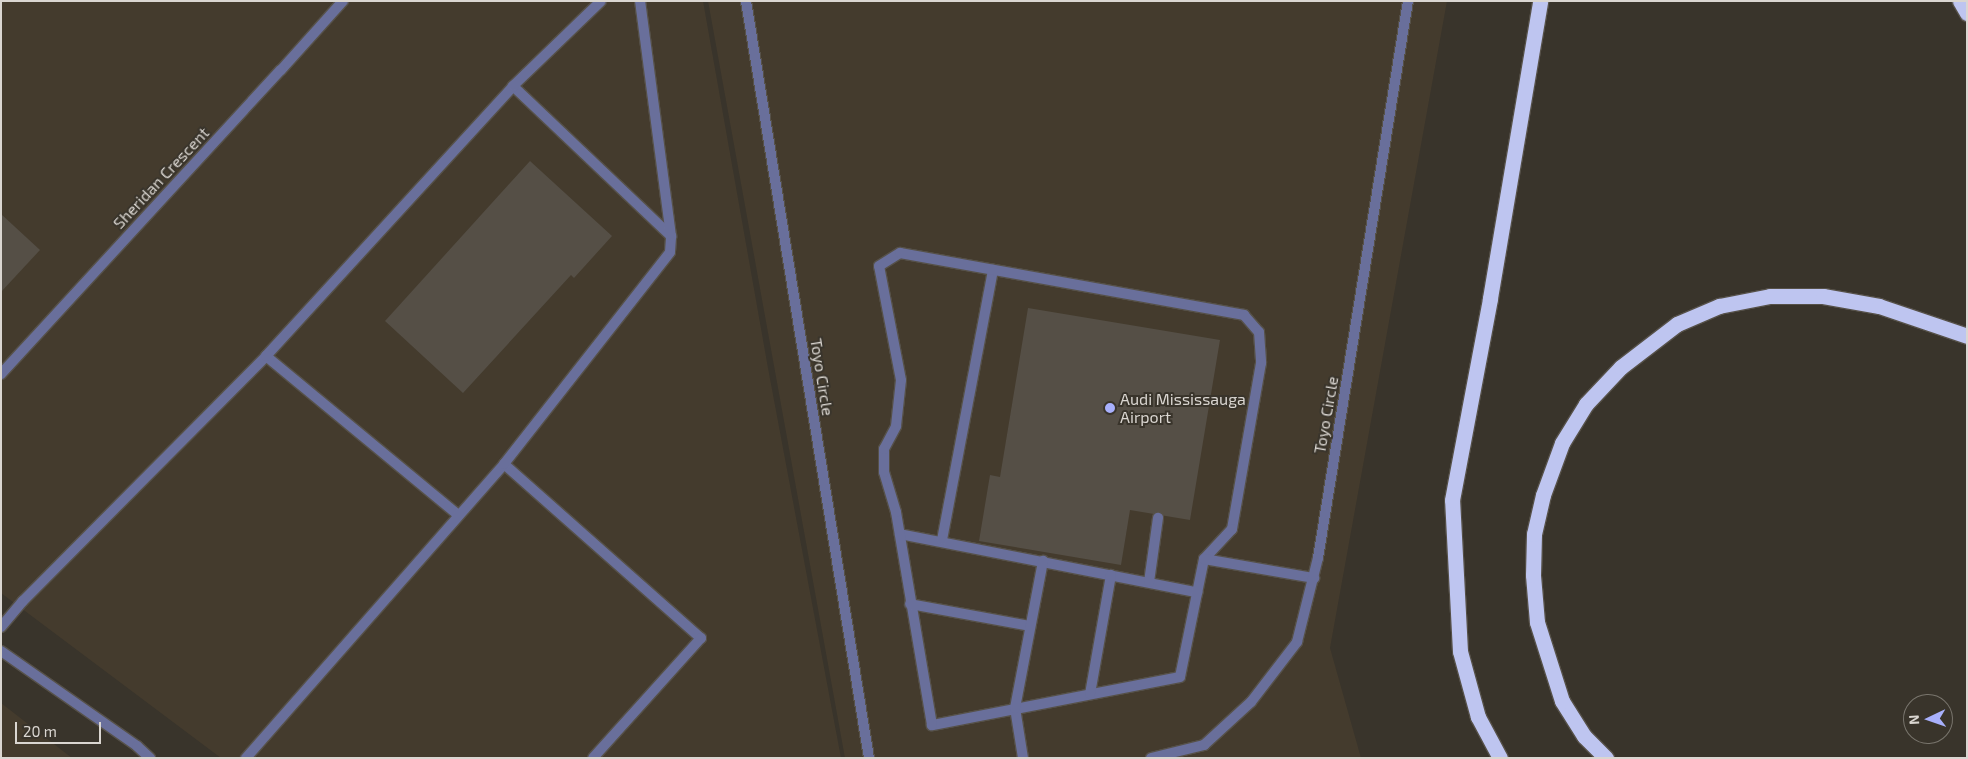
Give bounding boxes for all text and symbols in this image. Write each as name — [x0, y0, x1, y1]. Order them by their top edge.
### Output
street label: Sheridan Crescent — [109, 123, 213, 233]
street label: Toyo Circle — [806, 337, 838, 417]
street label: Toyo Circle — [1310, 375, 1342, 455]
place label: Audi Mississauga Airport — [1120, 389, 1246, 427]
marker: Audi Mississauga Airport — [1104, 402, 1116, 414]
north arrow — [1903, 694, 1953, 744]
scale bar — [18, 712, 104, 744]
text: N — [1905, 714, 1922, 725]
text: 20 m — [23, 722, 57, 740]

